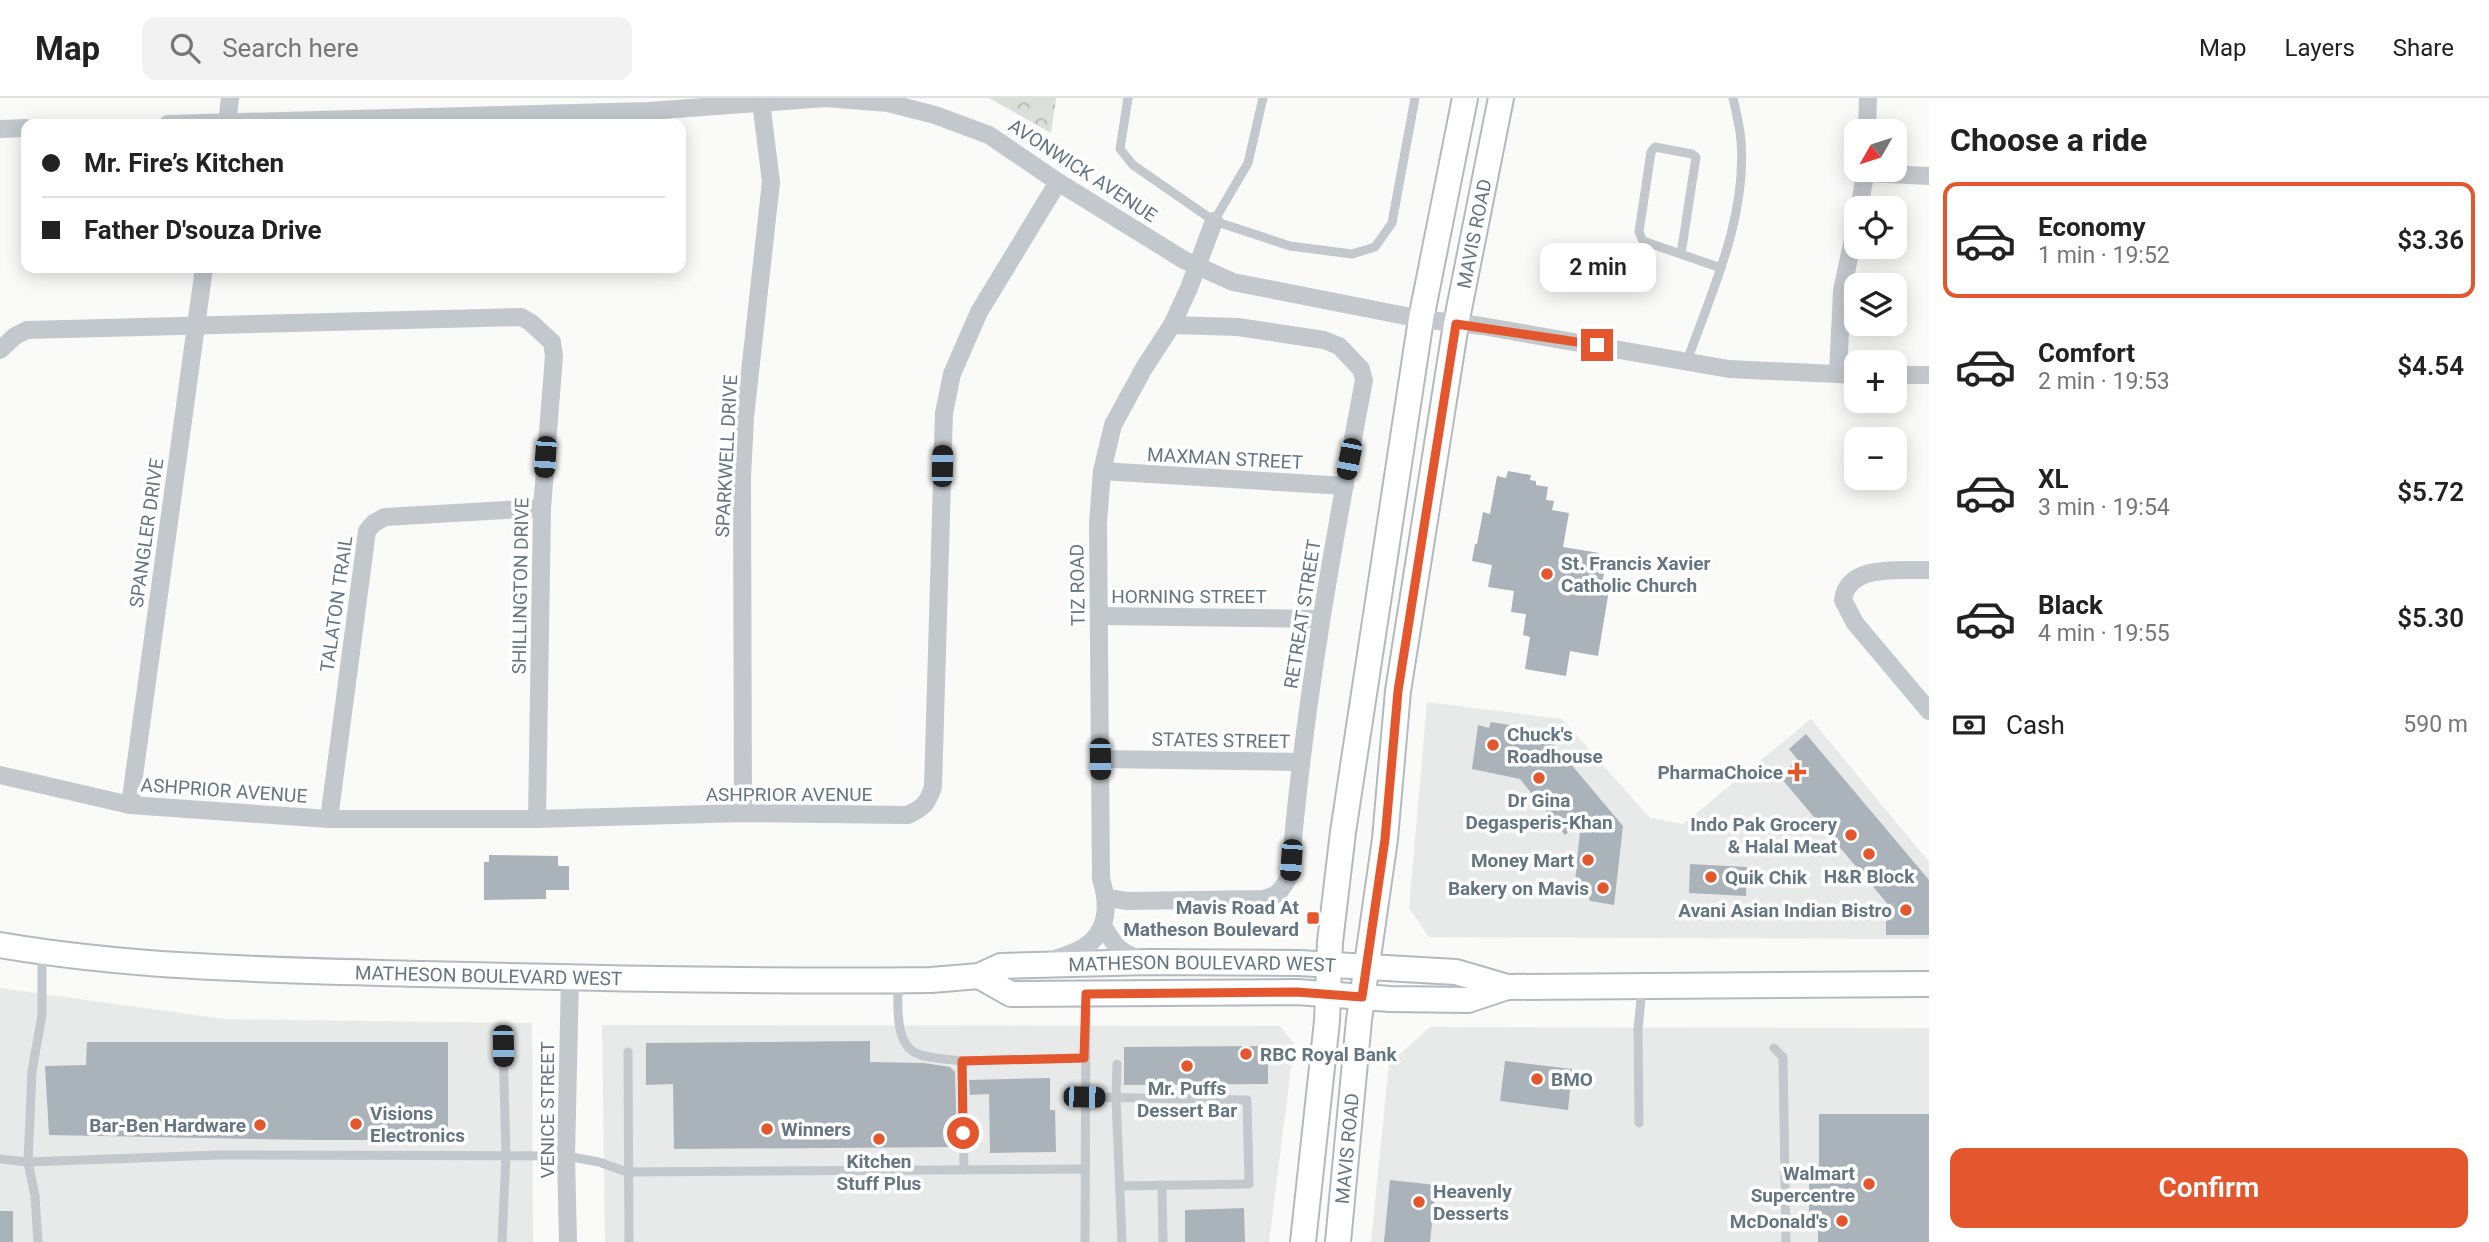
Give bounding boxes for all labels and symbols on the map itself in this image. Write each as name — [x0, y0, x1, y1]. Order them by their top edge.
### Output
street label: AVONWICK AVENUE — [1004, 114, 1161, 227]
north arrow — [1844, 119, 1908, 182]
street label: MAVIS ROAD — [1452, 177, 1497, 291]
callout: 2 min — [1539, 244, 1655, 292]
route end — [1581, 329, 1613, 361]
street label: SPARKWELL DRIVE — [711, 374, 742, 538]
car — [534, 435, 557, 479]
car — [1335, 436, 1364, 482]
street label: MAXMAN STREET — [1147, 443, 1303, 474]
car — [932, 445, 953, 487]
street label: SPANGLER DRIVE — [125, 457, 168, 609]
street label: SHILLINGTON DRIVE — [507, 497, 534, 675]
street label: TALATON TRAIL — [316, 534, 357, 674]
street label: RETREAT STREET — [1279, 538, 1326, 690]
street label: TIZ ROAD — [1065, 544, 1090, 626]
place label: St. Francis Xavier Catholic Church — [1561, 552, 1710, 597]
marker: St. Francis Xavier Catholic Church — [1539, 566, 1555, 582]
street label: HORNING STREET — [1111, 585, 1267, 608]
place label: Chuck's Roadhouse — [1507, 723, 1603, 768]
street label: STATES STREET — [1151, 728, 1291, 753]
marker: Chuck's Roadhouse — [1485, 737, 1501, 753]
car — [1090, 738, 1111, 780]
place label: PharmaChoice — [1657, 761, 1783, 784]
marker: PharmaChoice — [1789, 764, 1805, 780]
marker: Dr Gina Degasperis-Khan — [1531, 770, 1547, 786]
street label: ASHPRIOR AVENUE — [140, 773, 308, 808]
street label: ASHPRIOR AVENUE — [706, 783, 873, 806]
place label: Dr Gina Degasperis-Khan — [1465, 789, 1613, 834]
place label: Indo Pak Grocery & Halal Meat — [1690, 813, 1838, 858]
marker: Indo Pak Grocery & Halal Meat — [1843, 827, 1859, 843]
car — [1280, 838, 1303, 882]
marker: H&R Block — [1861, 846, 1877, 862]
place label: Money Mart — [1471, 849, 1575, 872]
marker: Money Mart — [1580, 852, 1596, 868]
place label: H&R Block — [1824, 865, 1915, 888]
place label: Quik Chik — [1725, 866, 1808, 889]
marker: Quik Chik — [1703, 869, 1719, 885]
place label: Bakery on Mavis — [1448, 877, 1589, 900]
marker: Bakery on Mavis — [1595, 880, 1611, 896]
place label: Mavis Road At Matheson Boulevard — [1123, 896, 1300, 941]
place label: Avani Asian Indian Bistro — [1678, 899, 1892, 922]
marker: Avani Asian Indian Bistro — [1898, 902, 1914, 918]
marker: Mavis Road At Matheson Boulevard — [1305, 910, 1321, 926]
street label: MATHESON BOULEVARD WEST — [1068, 951, 1337, 977]
street label: MATHESON BOULEVARD WEST — [355, 961, 623, 990]
car — [493, 1025, 514, 1067]
street label: VENICE STREET — [536, 1042, 559, 1178]
place label: RBC Royal Bank — [1260, 1043, 1397, 1066]
marker: RBC Royal Bank — [1238, 1046, 1254, 1062]
marker: Mr. Puffs Dessert Bar — [1179, 1058, 1195, 1074]
place label: BMO — [1551, 1068, 1593, 1091]
marker: BMO — [1529, 1071, 1545, 1087]
place label: Mr. Puffs Dessert Bar — [1137, 1077, 1237, 1122]
car — [1063, 1086, 1106, 1108]
street label: MAVIS ROAD — [1331, 1092, 1364, 1205]
place label: Visions Electronics — [370, 1102, 465, 1147]
place label: Bar-Ben Hardware — [89, 1114, 246, 1137]
marker: Visions Electronics — [348, 1116, 364, 1132]
marker: Bar-Ben Hardware — [252, 1117, 268, 1133]
route start — [947, 1117, 979, 1149]
place label: Winners — [781, 1118, 851, 1141]
marker: Winners — [759, 1121, 775, 1137]
marker: Kitchen Stuff Plus — [871, 1131, 887, 1147]
place label: Kitchen Stuff Plus — [837, 1150, 922, 1195]
place label: Walmart Supercentre — [1751, 1162, 1856, 1207]
marker: Walmart Supercentre — [1861, 1176, 1877, 1192]
place label: Heavenly Desserts — [1433, 1180, 1512, 1225]
marker: Heavenly Desserts — [1411, 1194, 1427, 1210]
place label: McDonald's — [1730, 1210, 1828, 1233]
marker: McDonald's — [1834, 1213, 1850, 1229]

